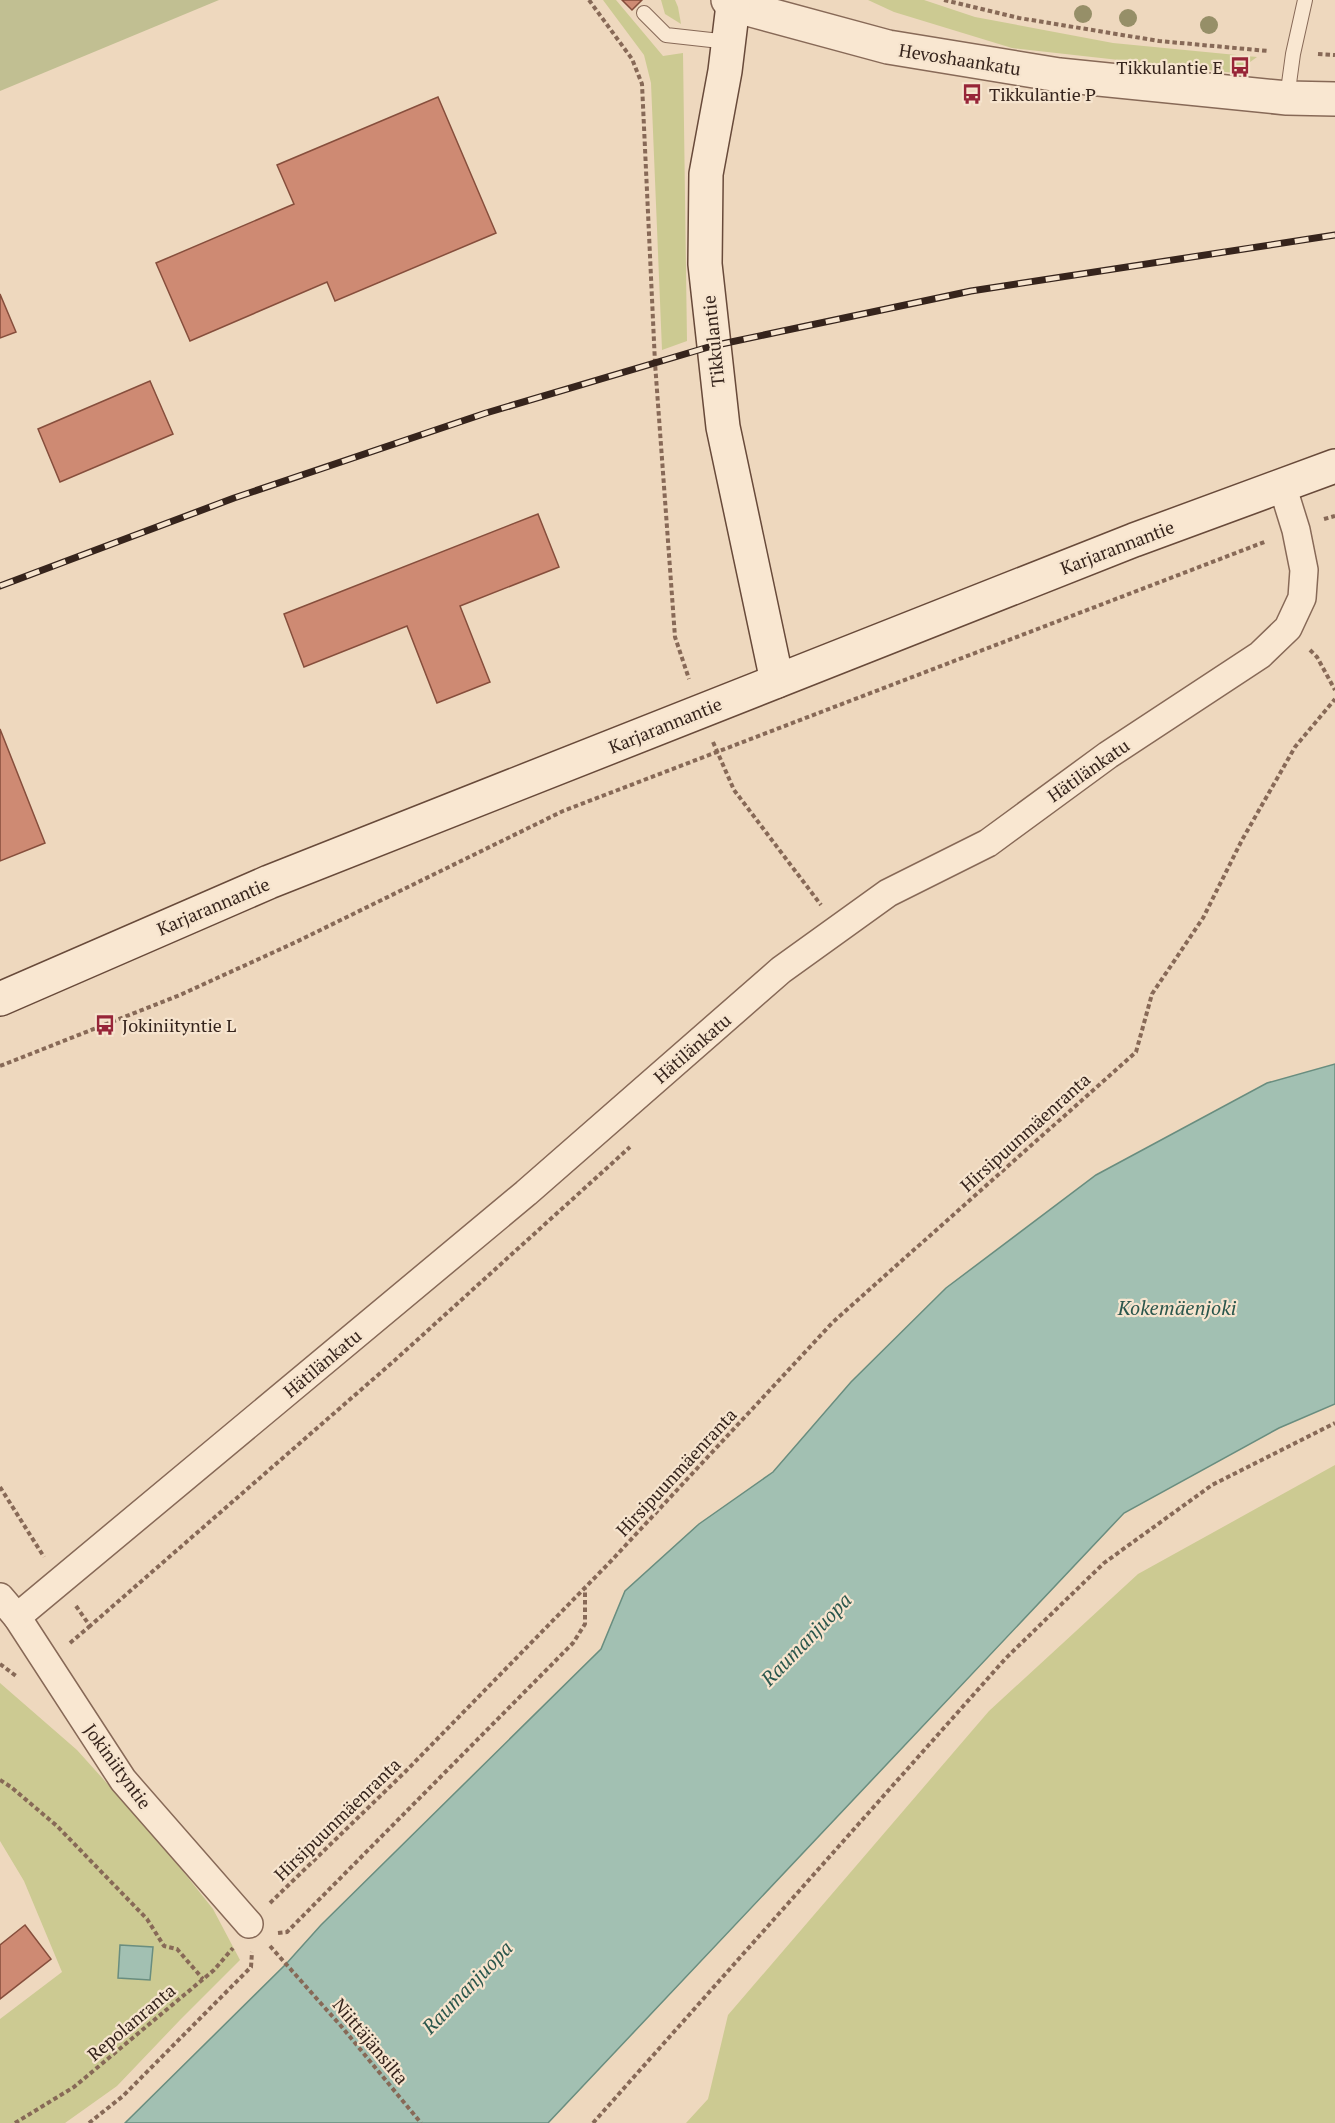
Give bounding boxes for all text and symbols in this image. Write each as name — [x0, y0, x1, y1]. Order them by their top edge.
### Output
street label: Hevoshaankatu — [897, 38, 1023, 80]
place label: Tikkulantie E — [1116, 55, 1223, 79]
bus stop icon: Tikkulantie E — [1228, 55, 1252, 79]
bus stop icon: Tikkulantie P — [960, 82, 984, 106]
place label: Tikkulantie P — [989, 82, 1096, 106]
street label: Tikkulantie — [696, 294, 730, 388]
street label: Karjarannantie — [1057, 514, 1177, 580]
street label: Karjarannantie — [605, 691, 725, 759]
street label: Hätilänkatu — [1042, 733, 1134, 807]
street label: Karjarannantie — [153, 871, 273, 941]
street label: Hätilänkatu — [648, 1008, 736, 1088]
bus stop icon: Jokiniityntie L — [93, 1013, 117, 1037]
place label: Jokiniityntie L — [122, 1013, 236, 1037]
street label: Hirsipuunmäenranta — [955, 1067, 1095, 1197]
water label: Kokemäenjoki — [1117, 1294, 1237, 1321]
street label: Hätilänkatu — [278, 1323, 366, 1403]
street label: Hirsipuunmäenranta — [610, 1403, 742, 1541]
water label: Raumanjuopa — [754, 1587, 857, 1692]
street label: Jokiniityntie — [79, 1719, 157, 1813]
street label: Hirsipuunmäenranta — [269, 1752, 405, 1886]
water label: Raumanjuopa — [415, 1935, 518, 2040]
street label: Repolanranta — [82, 1978, 180, 2066]
street label: Niittäjänsilta — [328, 1993, 414, 2089]

